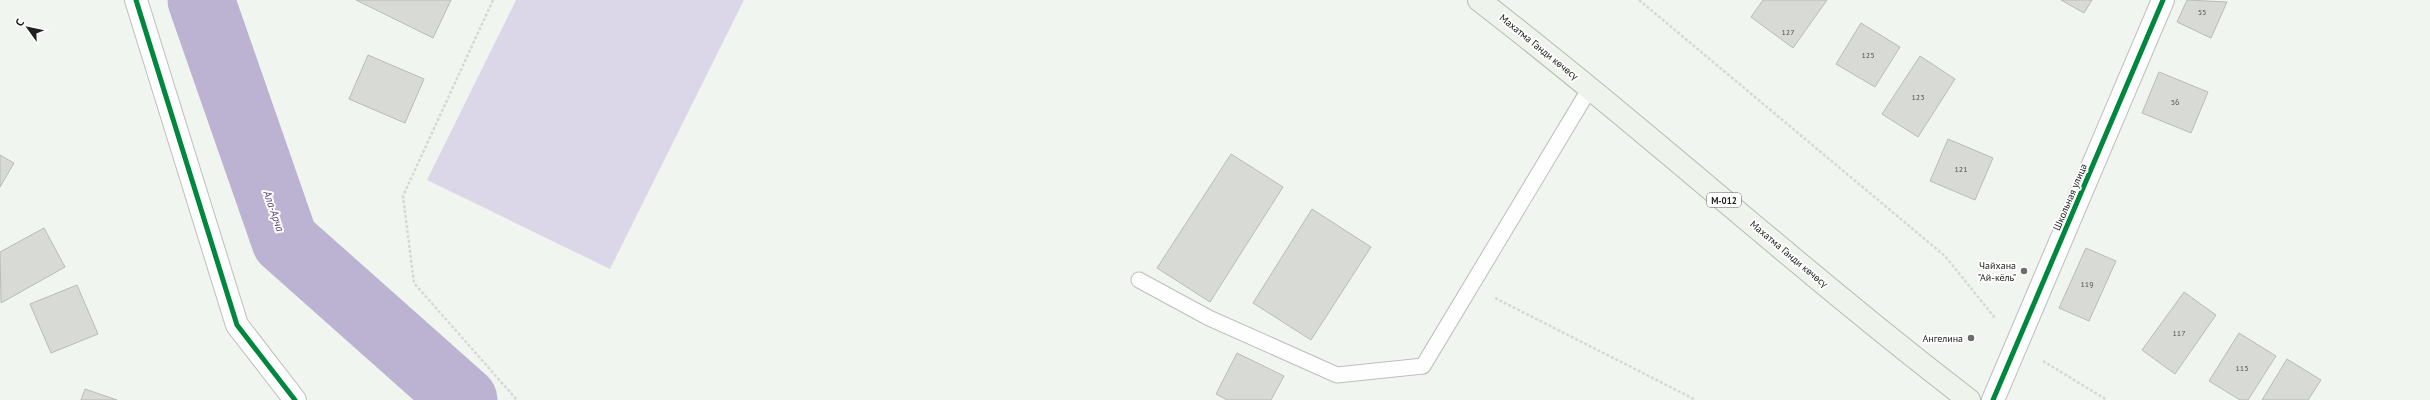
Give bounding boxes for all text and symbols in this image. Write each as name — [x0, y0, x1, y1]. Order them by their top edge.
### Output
house number: 55 — [2198, 7, 2206, 17]
north arrow — [8, 8, 48, 48]
street label: Махатма Ганди көчөсү — [1497, 11, 1581, 83]
text: С — [12, 16, 27, 29]
house number: 127 — [1781, 27, 1795, 37]
house number: 125 — [1861, 50, 1875, 60]
house number: 123 — [1911, 92, 1925, 102]
house number: 56 — [2171, 97, 2179, 107]
street label: Школьная улица — [2050, 161, 2090, 233]
house number: 121 — [1954, 164, 1968, 174]
water label: Ала-Арча — [260, 188, 288, 234]
road number: М-012 — [1707, 193, 1741, 207]
street label: Махатма Ганди көчөсү — [1747, 218, 1831, 290]
place label: Чайхана "Ай-кёль" — [1978, 259, 2016, 284]
marker: Чайхана "Ай-кёль" — [2019, 266, 2029, 276]
house number: 119 — [2080, 279, 2094, 289]
house number: 117 — [2172, 328, 2186, 338]
place label: Ангелина — [1923, 332, 1963, 345]
marker: Ангелина — [1966, 333, 1976, 343]
house number: 115 — [2235, 363, 2249, 373]

